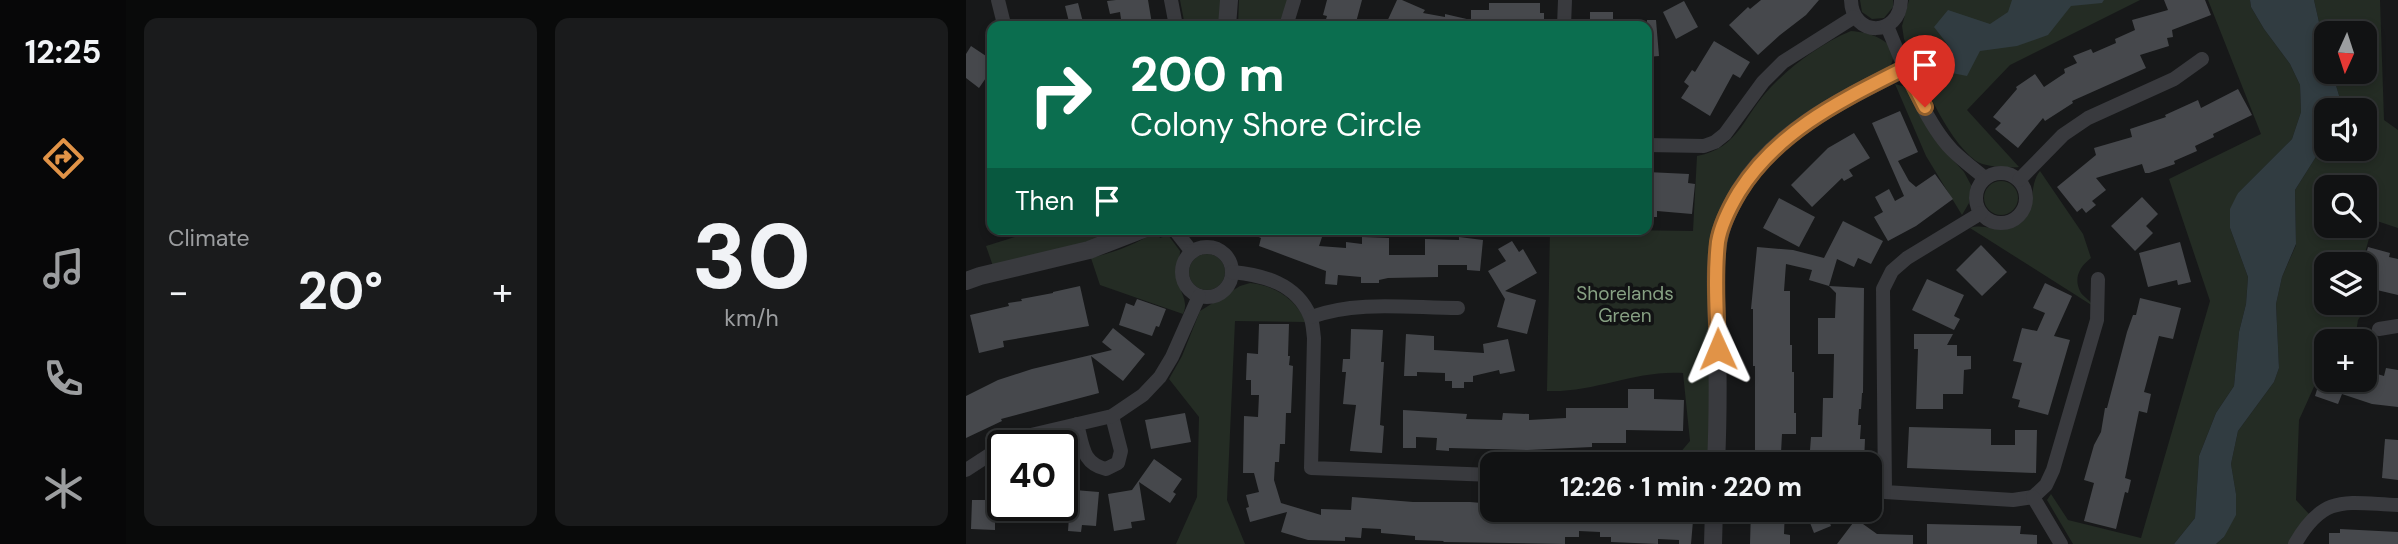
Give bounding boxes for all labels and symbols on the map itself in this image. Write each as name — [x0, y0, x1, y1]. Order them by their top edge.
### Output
north arrow — [2314, 21, 2376, 84]
pin — [1895, 35, 1955, 107]
park label: Shorelands Green — [1576, 281, 1674, 328]
position arrow — [1681, 312, 1755, 386]
speed limit sign: 40 — [987, 430, 1078, 521]

